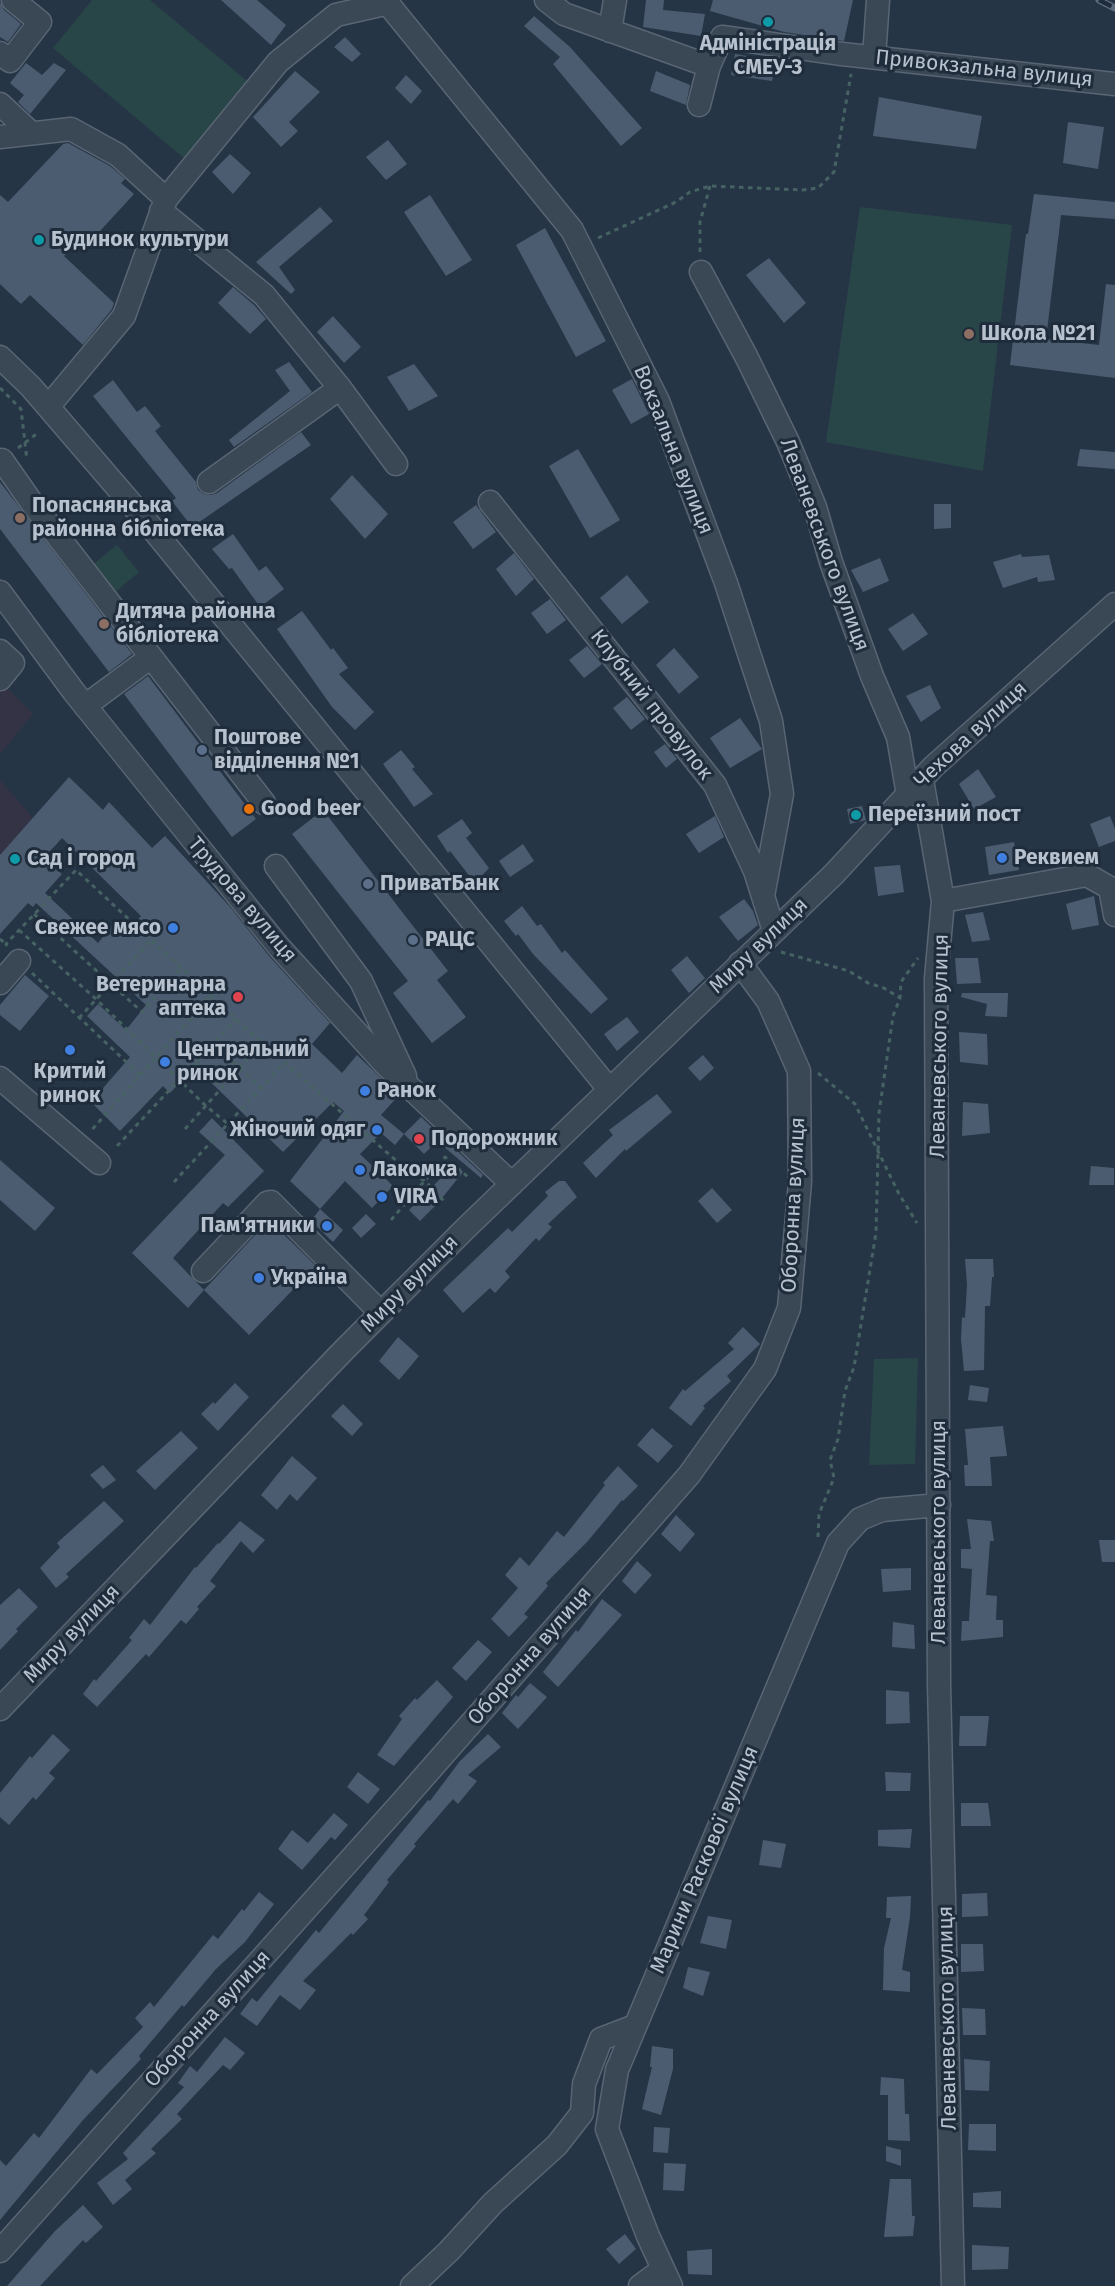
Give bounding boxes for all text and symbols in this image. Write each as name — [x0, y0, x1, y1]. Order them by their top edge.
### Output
marker: Адміністрація СМЕУ-3 — [761, 15, 775, 29]
place label: Адміністрація СМЕУ-3 — [700, 31, 836, 81]
street label: Привокзальна вулиця — [874, 45, 1094, 93]
place label: Будинок культури — [51, 227, 229, 253]
marker: Будинок культури — [32, 233, 46, 247]
place label: Школа №21 — [981, 321, 1096, 347]
marker: Школа №21 — [962, 327, 976, 341]
street label: Вокзальна вулиця — [628, 362, 718, 538]
street label: Леваневського вулиця — [774, 435, 874, 655]
place label: Попаснянська районна бібліотека — [32, 493, 225, 543]
marker: Попаснянська районна бібліотека — [13, 511, 27, 525]
place label: Дитяча районна бібліотека — [116, 599, 276, 649]
marker: Дитяча районна бібліотека — [97, 617, 111, 631]
street label: Клубний провулок — [584, 625, 718, 785]
street label: Чехова вулиця — [909, 676, 1033, 794]
place label: Поштове відділення №1 — [214, 725, 360, 775]
marker: Поштове відділення №1 — [195, 743, 209, 757]
place label: Good beer — [261, 796, 361, 822]
marker: Good beer — [242, 802, 256, 816]
place label: Переїзний пост — [868, 802, 1021, 828]
marker: Переїзний пост — [849, 808, 863, 822]
street label: Трудова вулиця — [182, 832, 302, 968]
place label: Реквием — [1014, 845, 1099, 871]
place label: Сад і город — [27, 846, 135, 872]
marker: Реквием — [995, 851, 1009, 865]
marker: Сад і город — [8, 852, 22, 866]
place label: ПриватБанк — [380, 871, 499, 897]
marker: ПриватБанк — [361, 877, 375, 891]
street label: Миру вулиця — [704, 893, 814, 999]
place label: Свежее мясо — [35, 915, 161, 941]
marker: Свежее мясо — [166, 921, 180, 935]
place label: РАЦС — [425, 927, 475, 953]
marker: РАЦС — [406, 933, 420, 947]
street label: Леваневського вулиця — [925, 934, 955, 1158]
place label: Ветеринарна аптека — [96, 972, 226, 1022]
marker: Ветеринарна аптека — [231, 990, 245, 1004]
place label: Центральний ринок — [177, 1037, 309, 1087]
marker: Критий ринок — [63, 1043, 77, 1057]
marker: Центральний ринок — [158, 1055, 172, 1069]
place label: Критий ринок — [34, 1059, 106, 1109]
place label: Ранок — [377, 1078, 436, 1104]
marker: Ранок — [358, 1084, 372, 1098]
place label: Жіночий одяг — [230, 1117, 365, 1143]
street label: Оборонна вулиця — [777, 1117, 811, 1293]
marker: Жіночий одяг — [370, 1123, 384, 1137]
place label: Подорожник — [431, 1126, 558, 1152]
marker: Подорожник — [412, 1132, 426, 1146]
place label: Лакомка — [372, 1157, 458, 1183]
marker: Лакомка — [353, 1163, 367, 1177]
place label: VIRA — [394, 1184, 437, 1210]
marker: VIRA — [375, 1190, 389, 1204]
place label: Пам'ятники — [201, 1213, 315, 1239]
marker: Пам'ятники — [320, 1219, 334, 1233]
street label: Миру вулиця — [356, 1230, 464, 1338]
place label: Україна — [271, 1265, 348, 1291]
marker: Україна — [252, 1271, 266, 1285]
street label: Леваневського вулиця — [926, 1420, 952, 1644]
street label: Миру вулиця — [19, 1579, 125, 1689]
street label: Оборонна вулиця — [463, 1581, 597, 1731]
street label: Марини Раскової вулиця — [646, 1742, 764, 1978]
street label: Леваневського вулиця — [933, 1906, 963, 2130]
street label: Оборонна вулиця — [140, 1945, 276, 2093]

